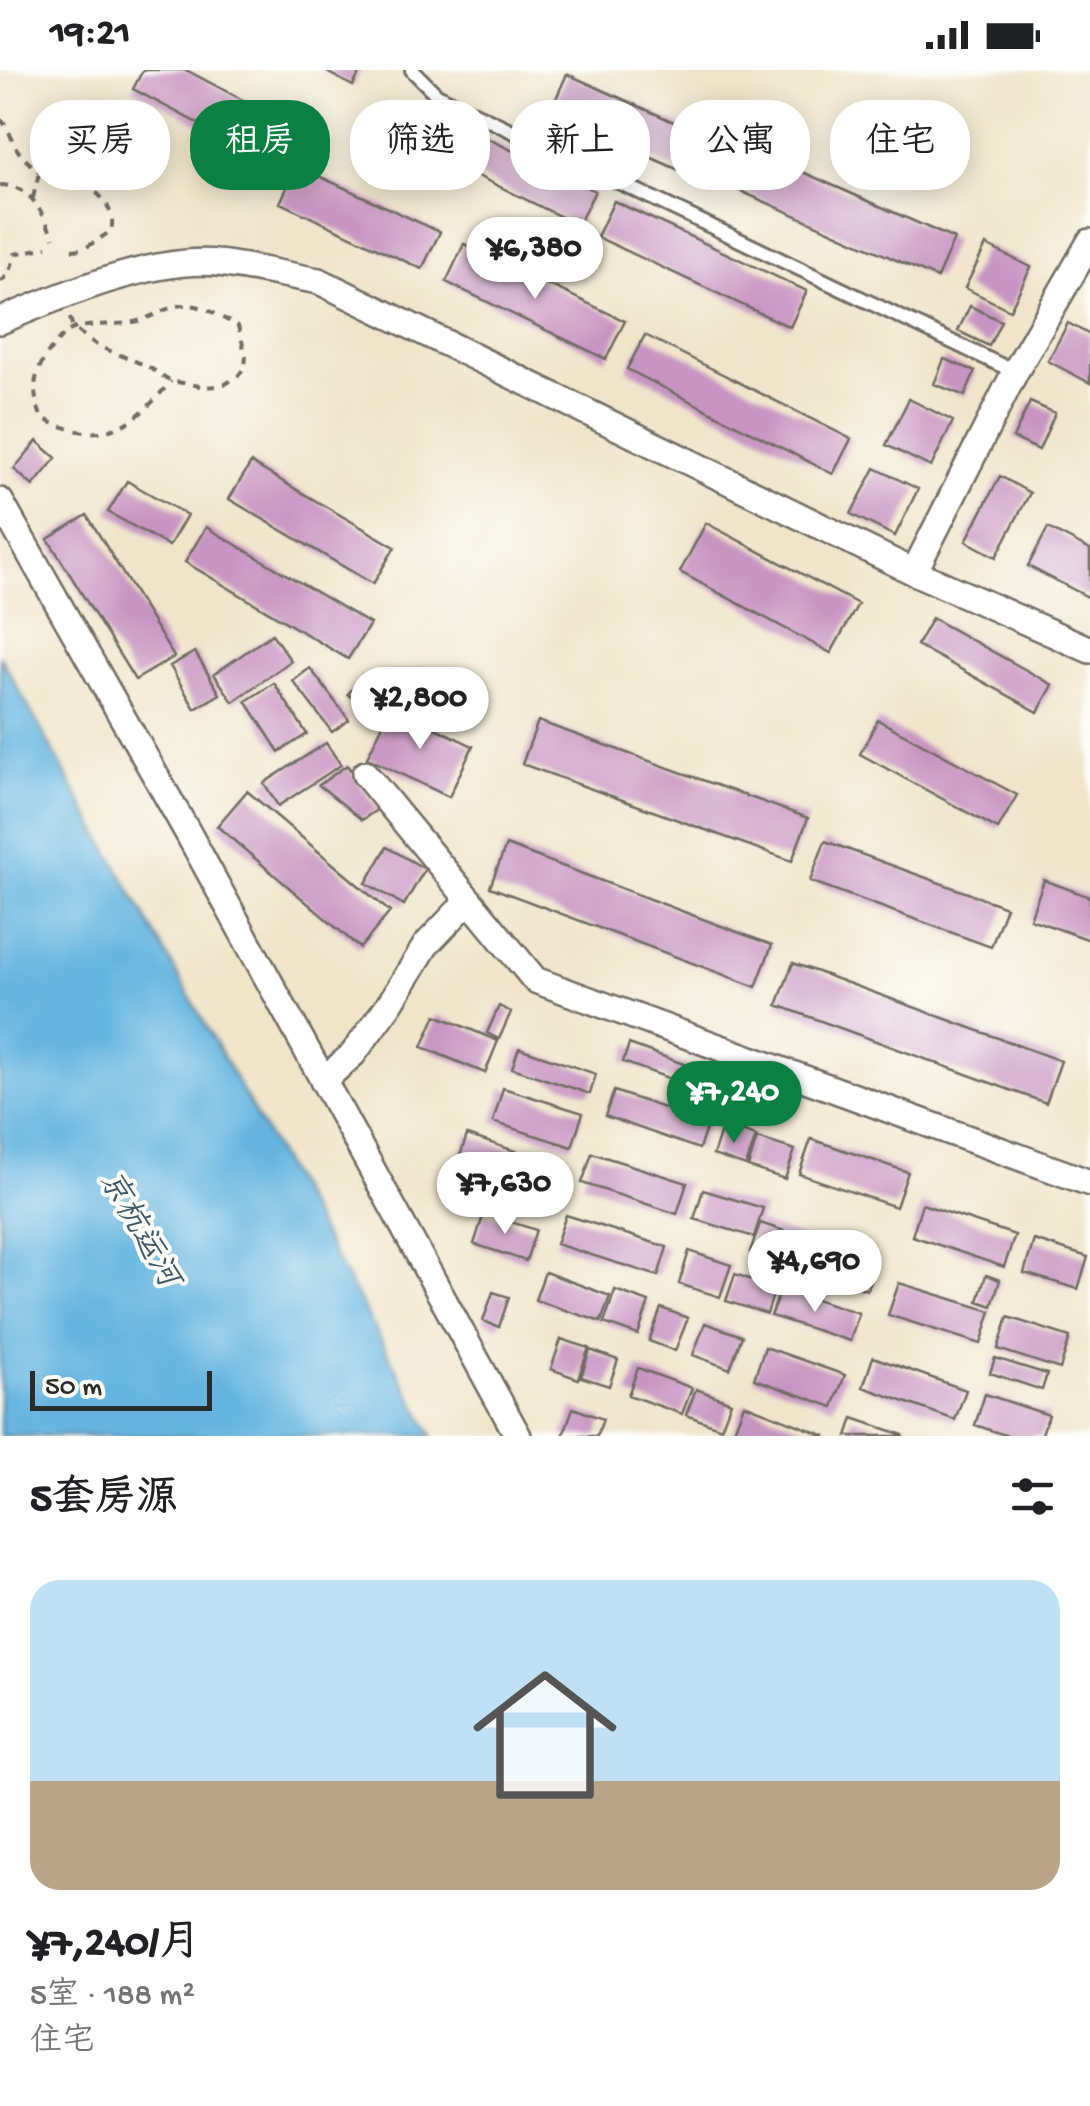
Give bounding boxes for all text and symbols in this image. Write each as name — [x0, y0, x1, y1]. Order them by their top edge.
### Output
text: 19:21 — [50, 13, 130, 57]
chip: 买房 — [30, 100, 170, 190]
chip: 租房 — [190, 100, 330, 190]
chip: 筛选 — [350, 100, 490, 190]
chip: 新上 — [510, 100, 650, 190]
chip: 公寓 — [670, 100, 810, 190]
chip: 住宅 — [830, 100, 970, 190]
pin: ¥6,380 — [454, 217, 616, 302]
text: ¥6,380 — [488, 230, 582, 268]
pin: ¥2,800 — [339, 667, 501, 752]
text: ¥2,800 — [373, 680, 467, 718]
pin: ¥7,240 — [653, 1061, 815, 1146]
text: ¥7,240 — [689, 1074, 779, 1112]
pin: ¥7,630 — [424, 1152, 586, 1237]
water label: 京杭运河 — [89, 1164, 190, 1299]
text: ¥7,630 — [459, 1165, 551, 1203]
pin: ¥4,690 — [734, 1230, 896, 1315]
text: ¥4,690 — [770, 1243, 860, 1281]
scale bar — [30, 1366, 212, 1410]
text: 50 m — [45, 1372, 102, 1405]
icon: filters — [1005, 1469, 1060, 1524]
text: 5套房源 — [30, 1477, 178, 1526]
icon: home — [455, 1645, 635, 1825]
text: ¥7,240/月 — [30, 1921, 201, 1970]
text: 5室 · 188 m² — [30, 1978, 195, 2016]
text: 住宅 — [30, 2024, 94, 2062]

